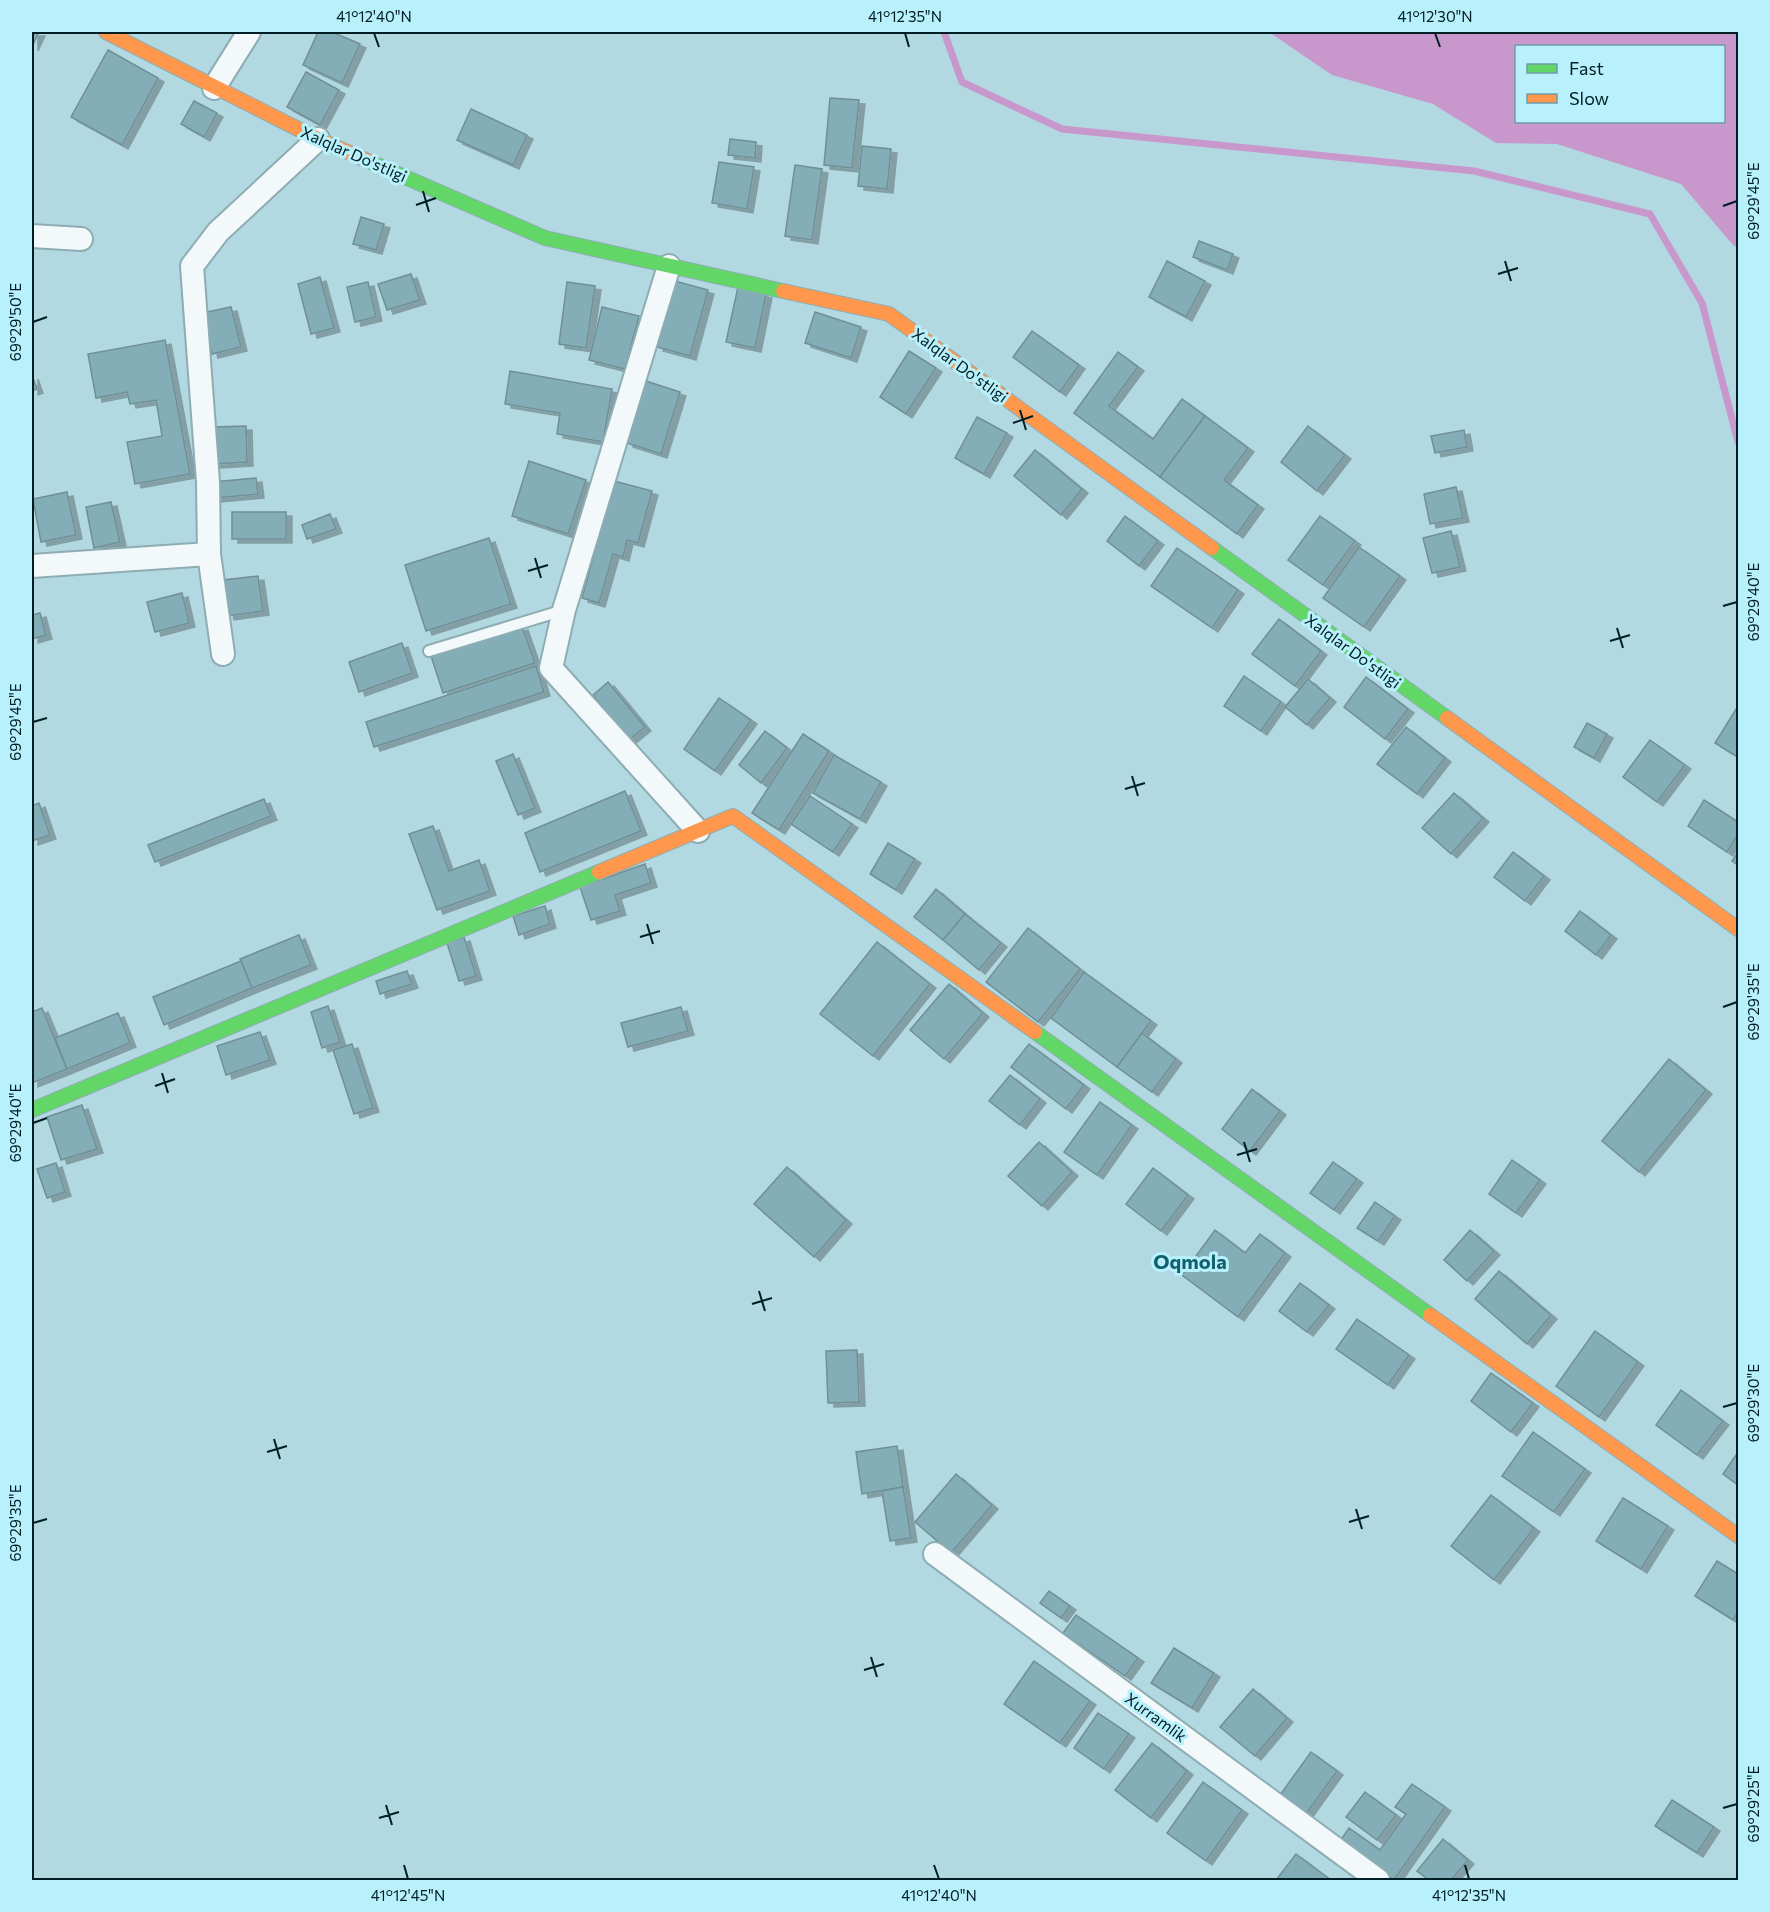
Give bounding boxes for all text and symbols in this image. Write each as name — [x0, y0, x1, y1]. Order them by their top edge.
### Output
text: 41°12'40"N — [336, 7, 412, 25]
text: 41°12'35"N — [868, 7, 942, 25]
text: 41°12'30"N — [1397, 7, 1473, 25]
legend — [1515, 45, 1725, 123]
text: Fast — [1569, 57, 1604, 79]
text: Slow — [1569, 87, 1609, 109]
street label: Xalqlar Do'stligi — [298, 122, 410, 185]
text: 69°29'45"E — [1744, 162, 1762, 240]
text: 69°29'50"E — [6, 283, 24, 361]
street label: Xalqlar Do'stligi — [909, 323, 1012, 406]
text: 69°29'40"E — [1744, 563, 1762, 641]
street label: Xalqlar Do'stligi — [1302, 609, 1405, 692]
text: 69°29'45"E — [6, 683, 24, 761]
text: 69°29'35"E — [1744, 963, 1762, 1041]
text: 69°29'40"E — [6, 1084, 24, 1162]
district label: Oqmola — [1153, 1249, 1227, 1273]
text: 69°29'30"E — [1744, 1364, 1762, 1442]
text: 69°29'35"E — [6, 1484, 24, 1562]
street label: Xurramlik — [1122, 1688, 1191, 1745]
text: 69°29'25"E — [1744, 1765, 1762, 1842]
text: 41°12'45"N — [371, 1886, 445, 1904]
text: 41°12'40"N — [901, 1886, 977, 1904]
text: 41°12'35"N — [1432, 1886, 1506, 1904]

